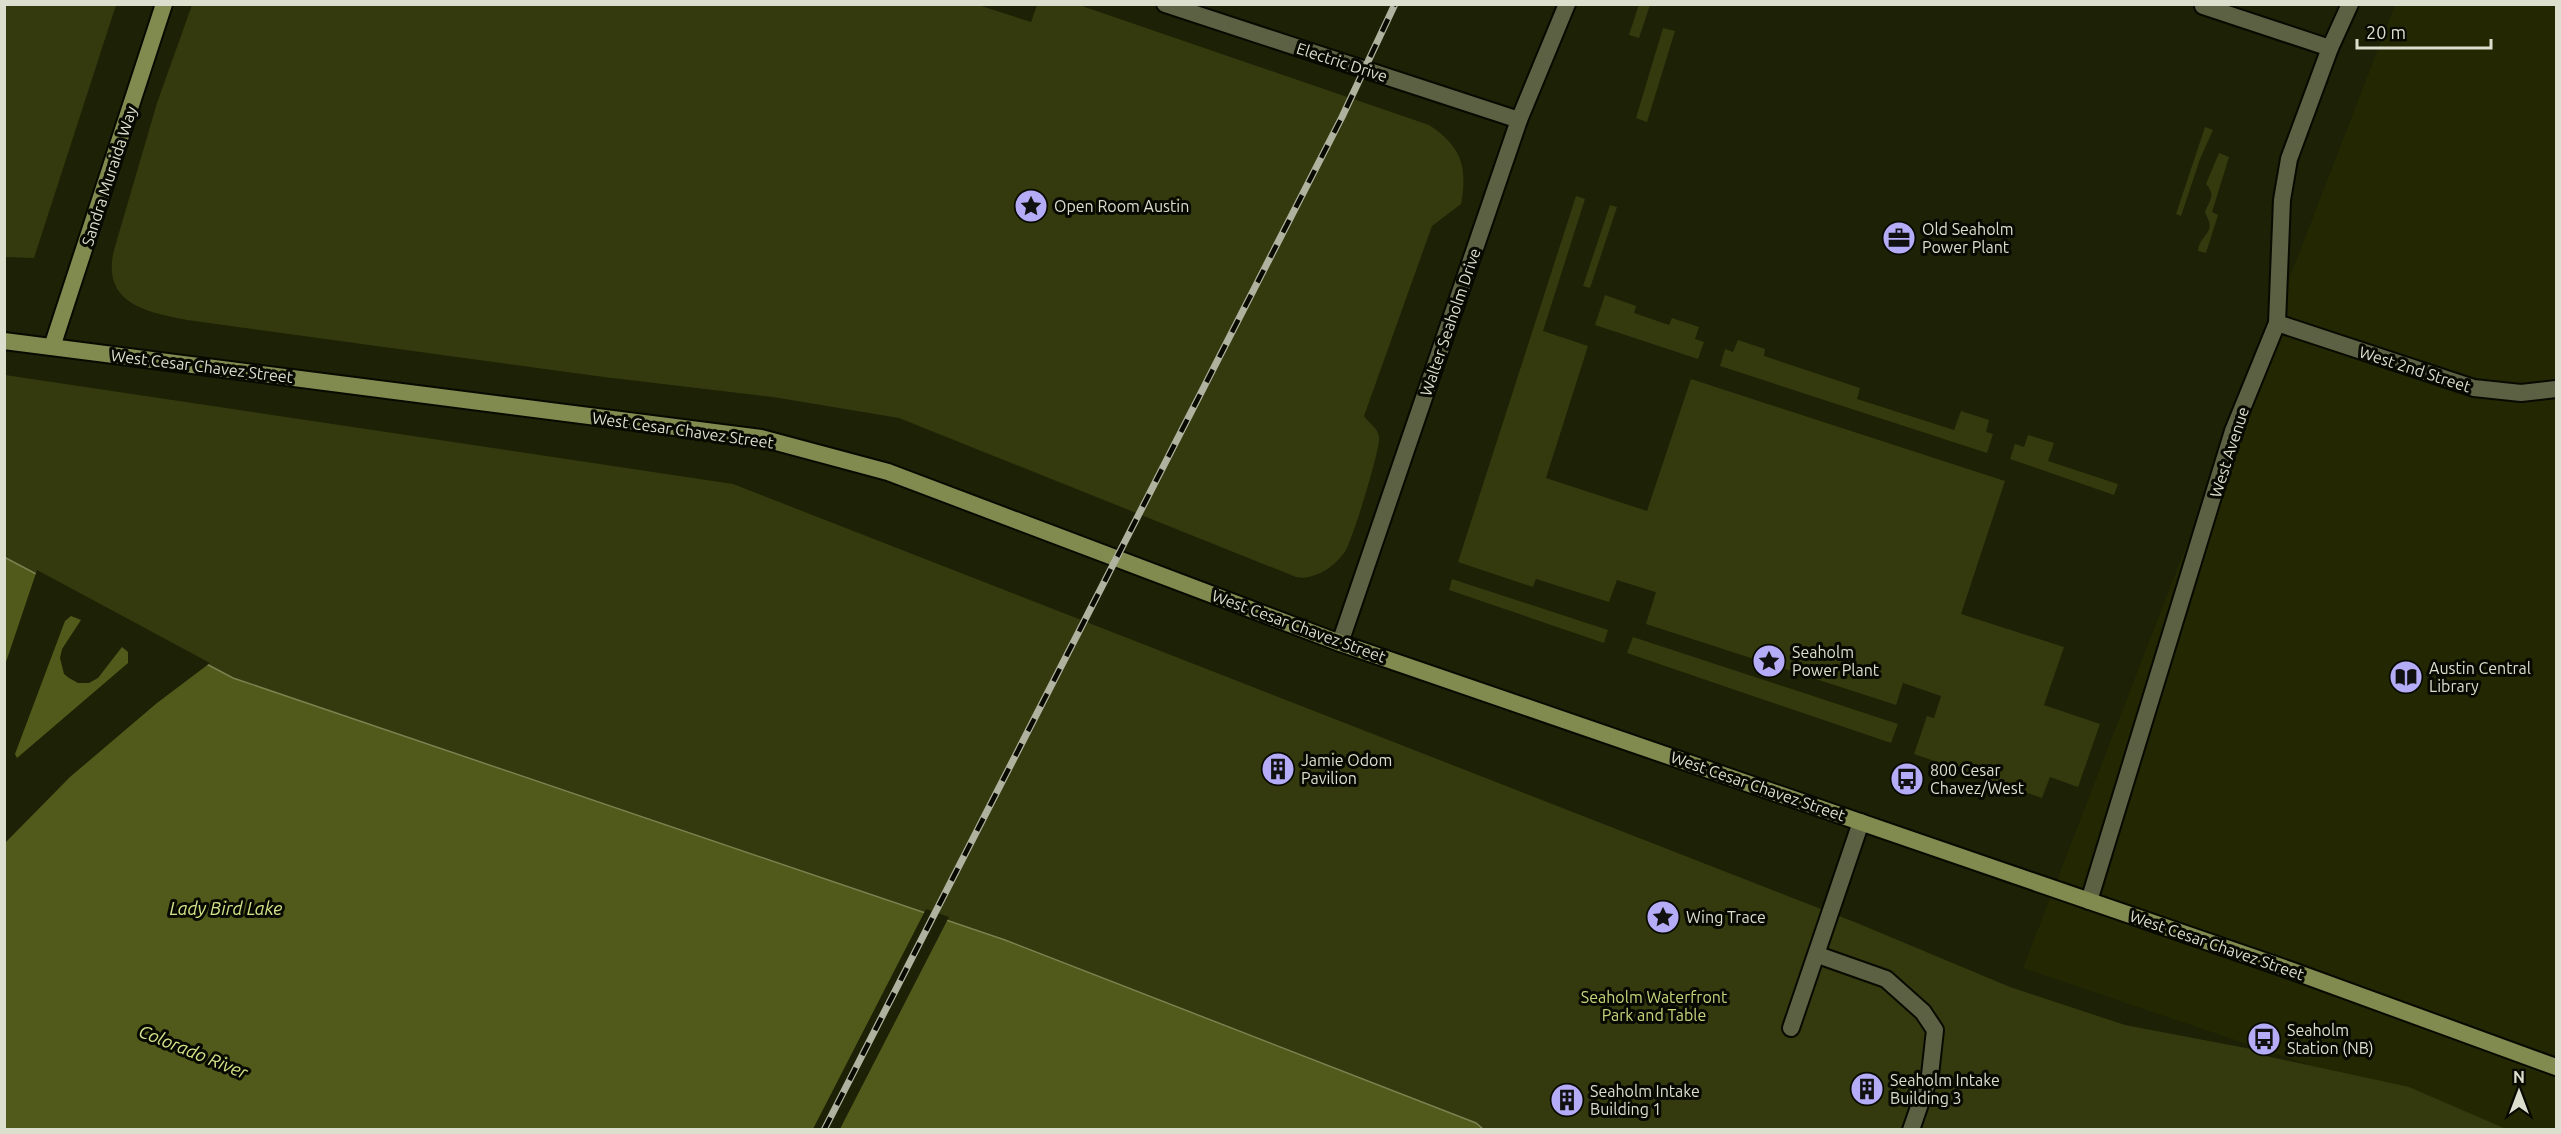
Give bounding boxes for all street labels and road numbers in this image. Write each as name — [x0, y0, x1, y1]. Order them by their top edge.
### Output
street label: Electric Drive — [1294, 39, 1390, 85]
street label: Sandra Muraida Way — [78, 104, 140, 248]
street label: Walter Seaholm Drive — [1416, 246, 1484, 398]
street label: West 2nd Street — [2357, 342, 2474, 396]
street label: West Cesar Chavez Street — [110, 346, 295, 386]
street label: West Avenue — [2206, 404, 2252, 500]
street label: West Cesar Chavez Street — [591, 408, 776, 452]
street label: West Cesar Chavez Street — [1210, 586, 1389, 666]
street label: West Cesar Chavez Street — [1668, 748, 1848, 825]
street label: West Cesar Chavez Street — [2127, 907, 2307, 984]

